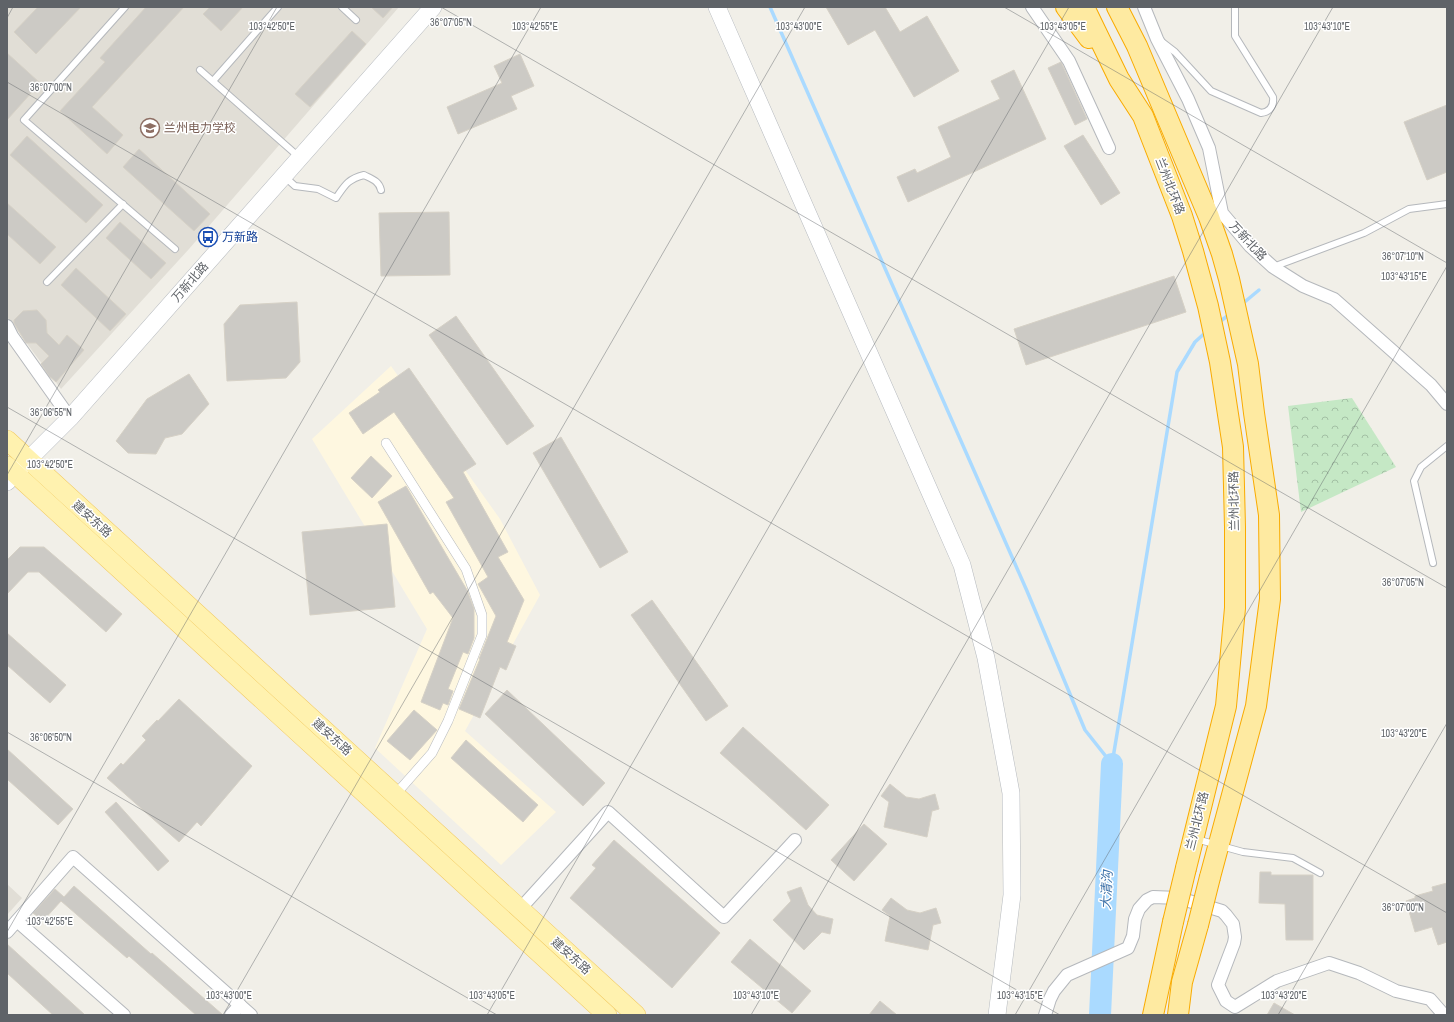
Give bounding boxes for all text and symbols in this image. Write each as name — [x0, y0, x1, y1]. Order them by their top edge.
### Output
text: 36°07'05"N — [430, 16, 472, 29]
text: 103°42'50"E — [249, 20, 295, 33]
text: 103°42'55"E — [512, 20, 558, 33]
text: 103°43'00"E — [776, 20, 822, 33]
text: 103°43'05"E — [1040, 20, 1086, 33]
text: 103°43'10"E — [1304, 20, 1350, 33]
text: 36°07'00"N — [30, 81, 72, 94]
school or university icon: 兰州电力学校 — [139, 117, 161, 139]
place label: 兰州电力学校 — [164, 120, 236, 136]
street label: 兰州北环路 — [1152, 155, 1188, 217]
street label: 万新北路 — [1226, 218, 1270, 264]
bus stop icon: 万新路 — [197, 226, 219, 248]
place label: 万新路 — [222, 229, 258, 245]
text: 36°07'10"N — [1382, 250, 1424, 263]
street label: 万新北路 — [168, 259, 212, 305]
text: 103°43'15"E — [1381, 270, 1427, 283]
text: 36°06'55"N — [30, 406, 72, 419]
text: 103°42'50"E — [27, 458, 73, 471]
street label: 兰州北环路 — [1225, 471, 1243, 531]
street label: 建安东路 — [69, 497, 115, 541]
text: 36°07'05"N — [1382, 576, 1424, 589]
street label: 建安东路 — [309, 715, 355, 759]
text: 103°43'20"E — [1381, 727, 1427, 740]
text: 36°06'50"N — [30, 731, 72, 744]
street label: 兰州北环路 — [1182, 790, 1212, 852]
water label: 大清沟 — [1097, 868, 1116, 910]
text: 36°07'00"N — [1382, 901, 1424, 914]
text: 103°42'55"E — [27, 915, 73, 928]
street label: 建安东路 — [548, 934, 594, 978]
text: 103°43'00"E — [206, 989, 252, 1002]
text: 103°43'05"E — [469, 989, 515, 1002]
text: 103°43'10"E — [733, 989, 779, 1002]
text: 103°43'15"E — [997, 989, 1043, 1002]
text: 103°43'20"E — [1261, 989, 1307, 1002]

